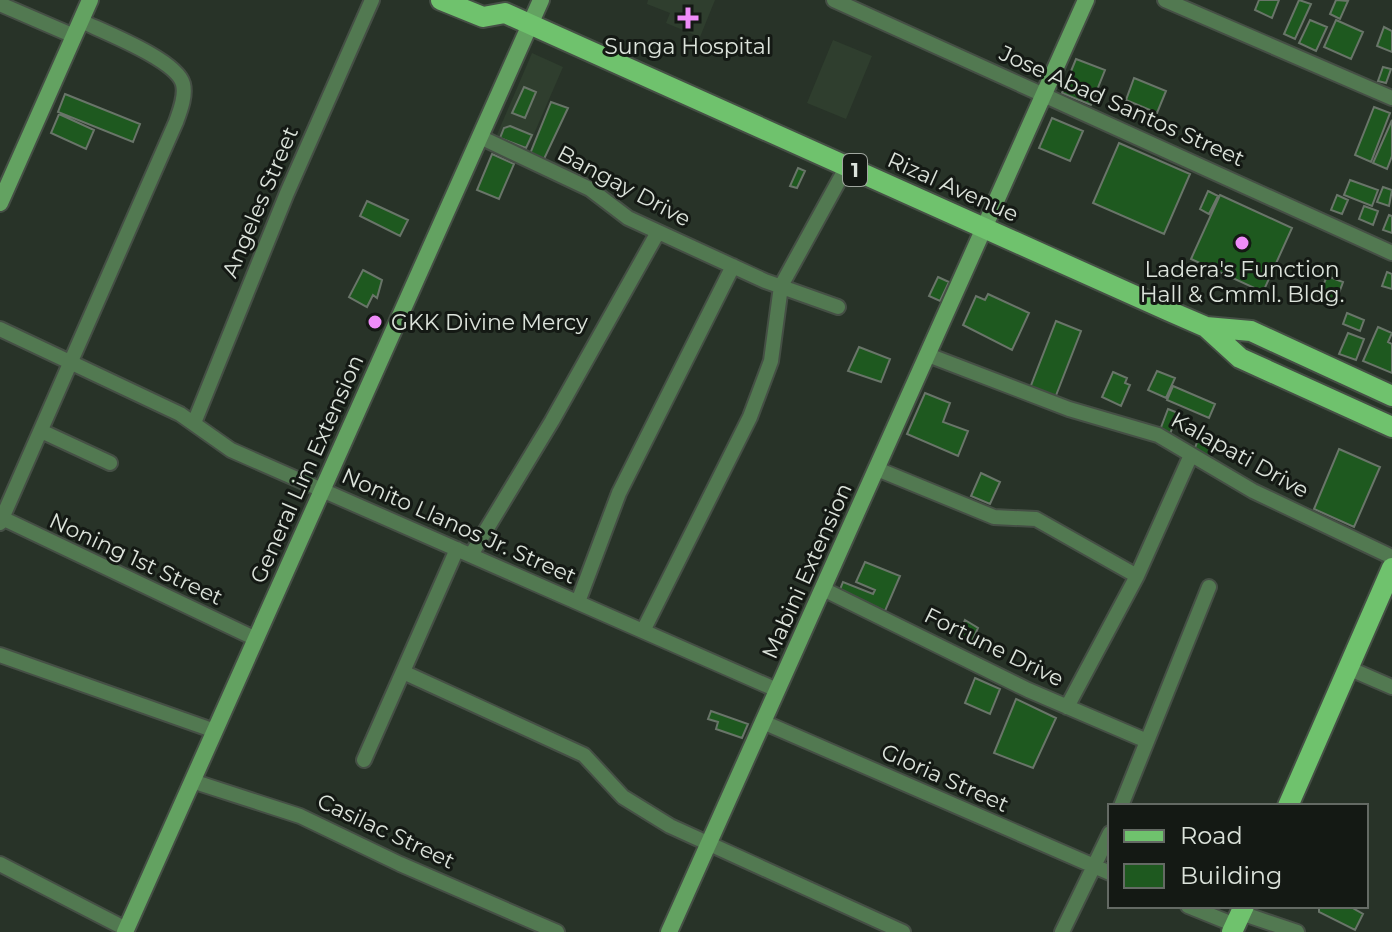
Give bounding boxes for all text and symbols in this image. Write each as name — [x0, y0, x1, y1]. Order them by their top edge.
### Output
marker: Sunga Hospital — [677, 7, 699, 29]
place label: Sunga Hospital — [604, 33, 772, 60]
street label: Jose Abad Santos Street — [994, 39, 1249, 172]
street label: Angeles Street — [216, 122, 304, 281]
street label: Bangay Drive — [553, 139, 695, 233]
street label: Rizal Avenue — [883, 146, 1023, 228]
road number: 1 — [843, 154, 867, 186]
marker: Ladera's Function Hall & Cmml. Bldg. — [1233, 234, 1251, 252]
place label: Ladera's Function Hall & Cmml. Bldg. — [1140, 256, 1344, 308]
place label: GKK Divine Mercy — [391, 309, 588, 336]
marker: GKK Divine Mercy — [366, 313, 384, 331]
street label: General Lim Extension — [244, 351, 370, 587]
street label: Kalapati Drive — [1166, 406, 1314, 504]
street label: Nonito Llanos Jr. Street — [338, 462, 581, 590]
street label: Mabini Extension — [756, 479, 858, 663]
street label: Noning 1st Street — [45, 507, 227, 611]
street label: Fortune Drive — [920, 602, 1068, 692]
street label: Gloria Street — [877, 738, 1013, 818]
street label: Casilac Street — [313, 787, 459, 875]
legend — [1108, 804, 1368, 908]
text: Road — [1180, 821, 1243, 850]
text: Building — [1180, 861, 1283, 890]

